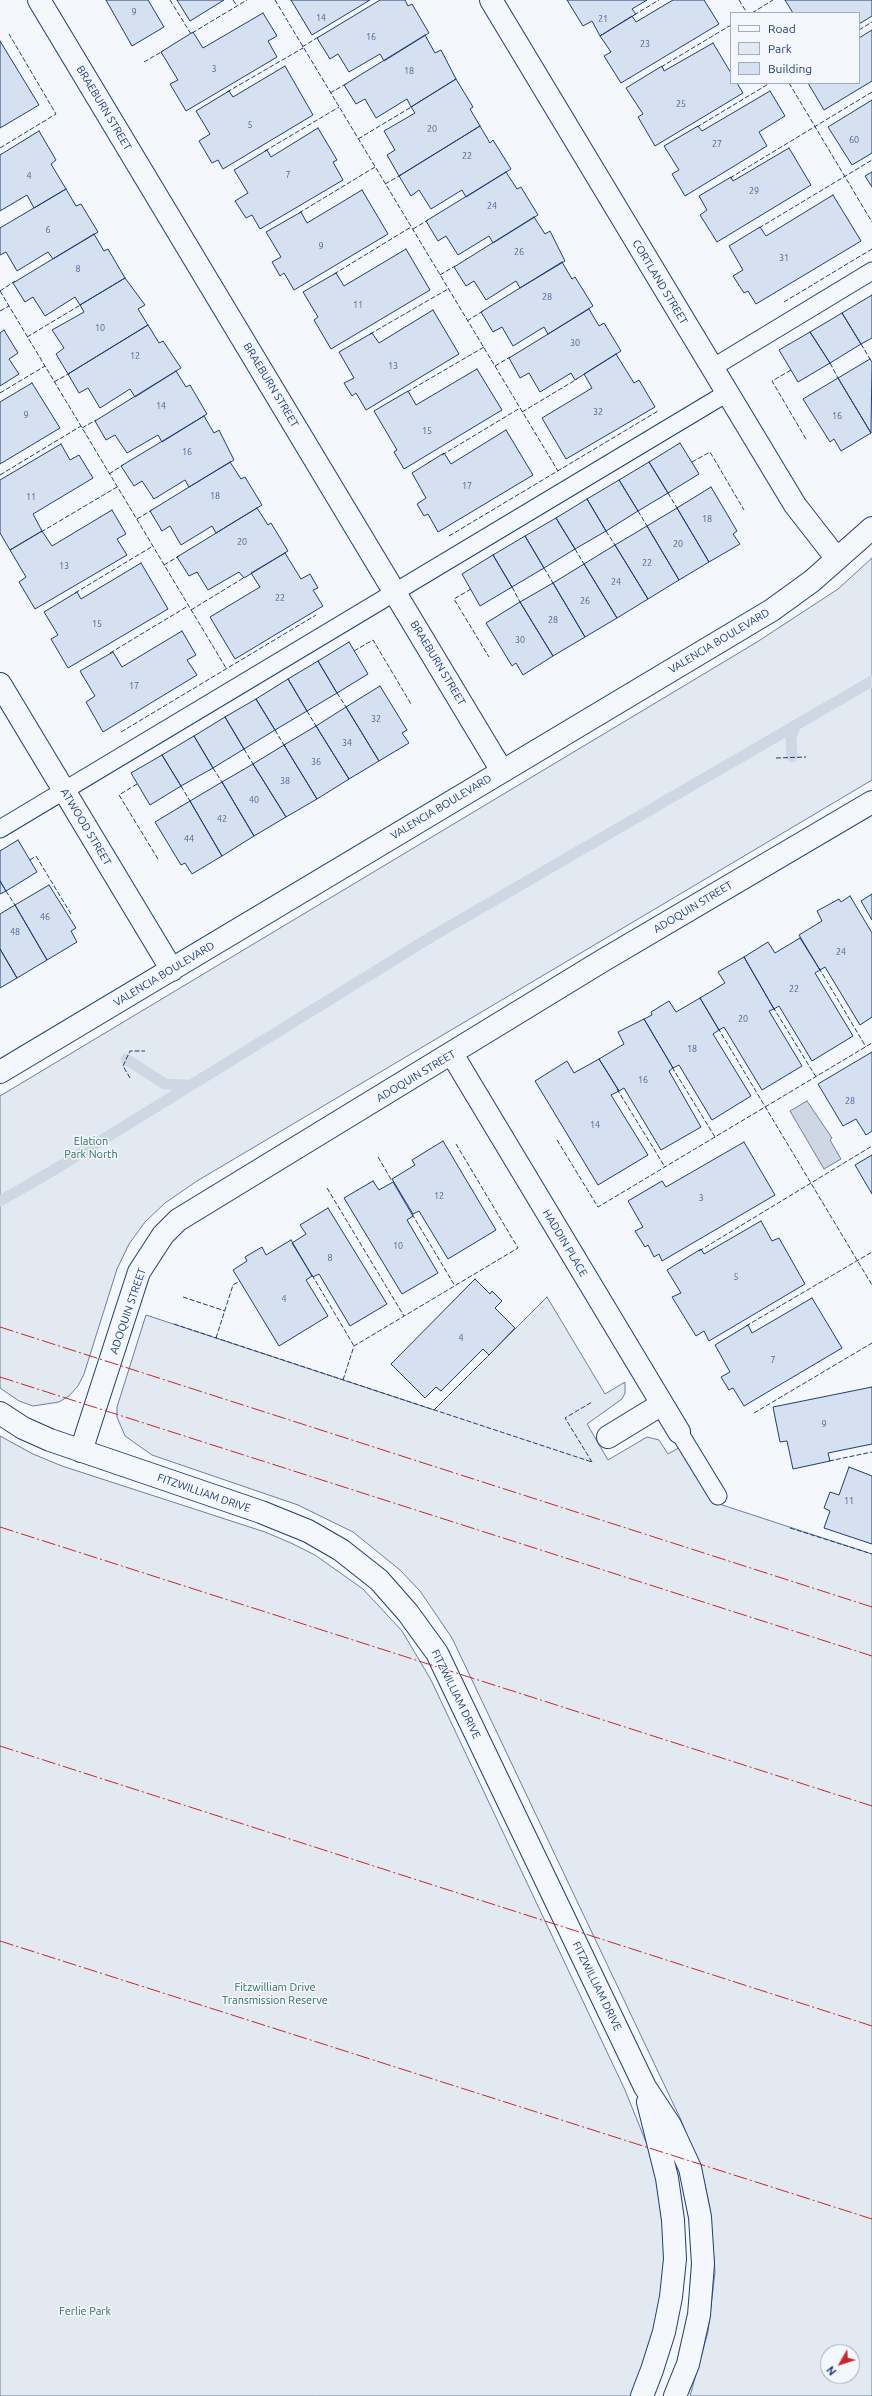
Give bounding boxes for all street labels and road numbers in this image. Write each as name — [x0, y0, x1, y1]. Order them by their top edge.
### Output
street label: BRAEBURN STREET — [74, 63, 134, 153]
street label: CORTLAND STREET — [629, 237, 691, 327]
street label: BRAEBURN STREET — [241, 340, 301, 430]
street label: VALENCIA BOULEVARD — [666, 606, 772, 676]
street label: BRAEBURN STREET — [408, 618, 468, 708]
street label: VALENCIA BOULEVARD — [388, 772, 494, 842]
street label: ATWOOD STREET — [58, 786, 114, 868]
street label: ADOQUIN STREET — [651, 878, 735, 936]
street label: VALENCIA BOULEVARD — [111, 939, 217, 1009]
street label: ADOQUIN STREET — [374, 1047, 458, 1105]
street label: HADDIN PLACE — [540, 1207, 590, 1279]
street label: ADOQUIN STREET — [107, 1266, 149, 1356]
street label: FITZWILLIAM DRIVE — [156, 1471, 252, 1515]
street label: FITZWILLIAM DRIVE — [429, 1647, 483, 1741]
street label: FITZWILLIAM DRIVE — [570, 1939, 624, 2033]

